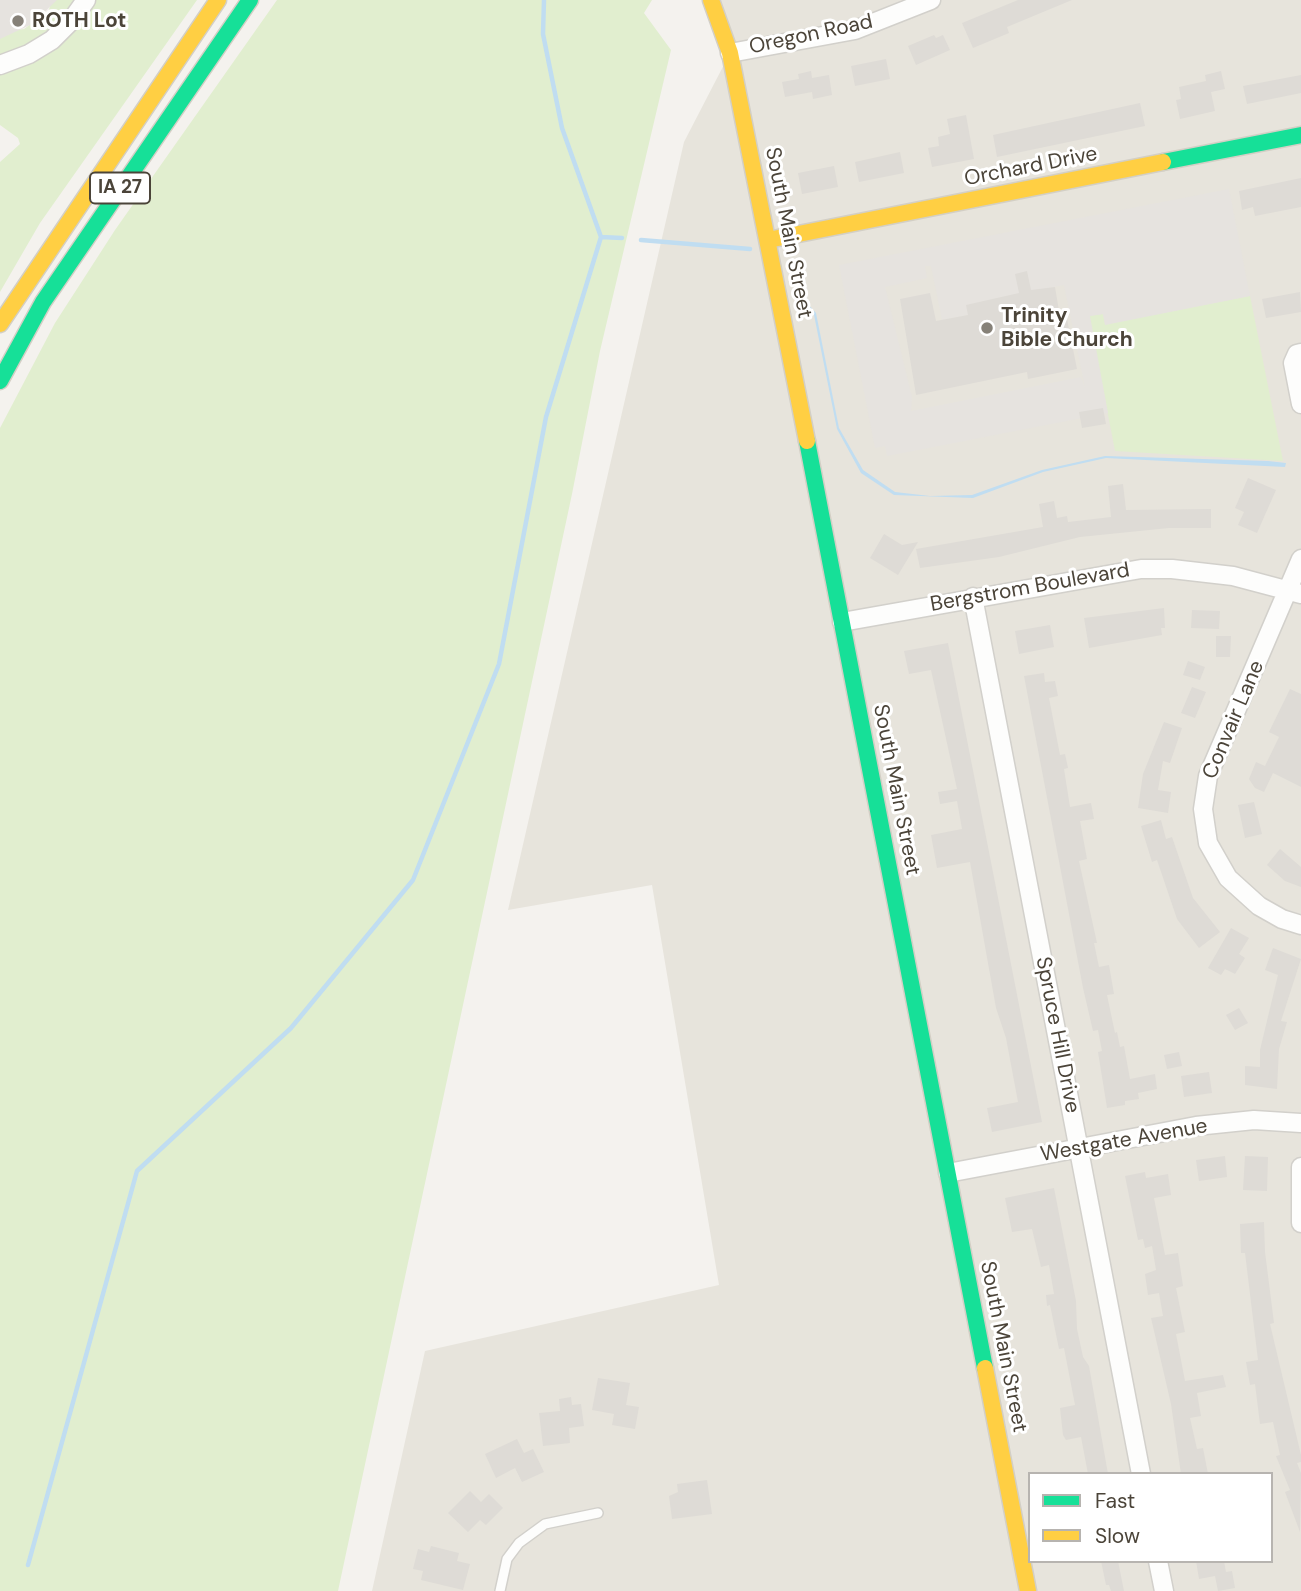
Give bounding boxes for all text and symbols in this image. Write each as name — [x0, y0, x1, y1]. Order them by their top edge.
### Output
place label: ROTH Lot — [32, 8, 126, 34]
street label: Oregon Road — [747, 10, 875, 60]
marker: ROTH Lot — [10, 13, 26, 29]
street label: Orchard Drive — [962, 142, 1100, 192]
street label: South Main Street — [759, 145, 817, 321]
road number: IA 27 — [90, 172, 150, 204]
place label: Trinity Bible Church — [1001, 303, 1133, 353]
marker: Trinity Bible Church — [979, 320, 995, 336]
street label: Bergstrom Boulevard — [928, 558, 1132, 618]
street label: Convair Lane — [1198, 657, 1270, 783]
street label: South Main Street — [867, 702, 925, 878]
street label: Spruce Hill Drive — [1029, 955, 1085, 1115]
street label: Westgate Avenue — [1039, 1114, 1209, 1168]
street label: South Main Street — [974, 1259, 1032, 1435]
legend — [1028, 1472, 1273, 1563]
text: Fast — [1095, 1487, 1135, 1515]
text: Slow — [1095, 1522, 1140, 1550]

